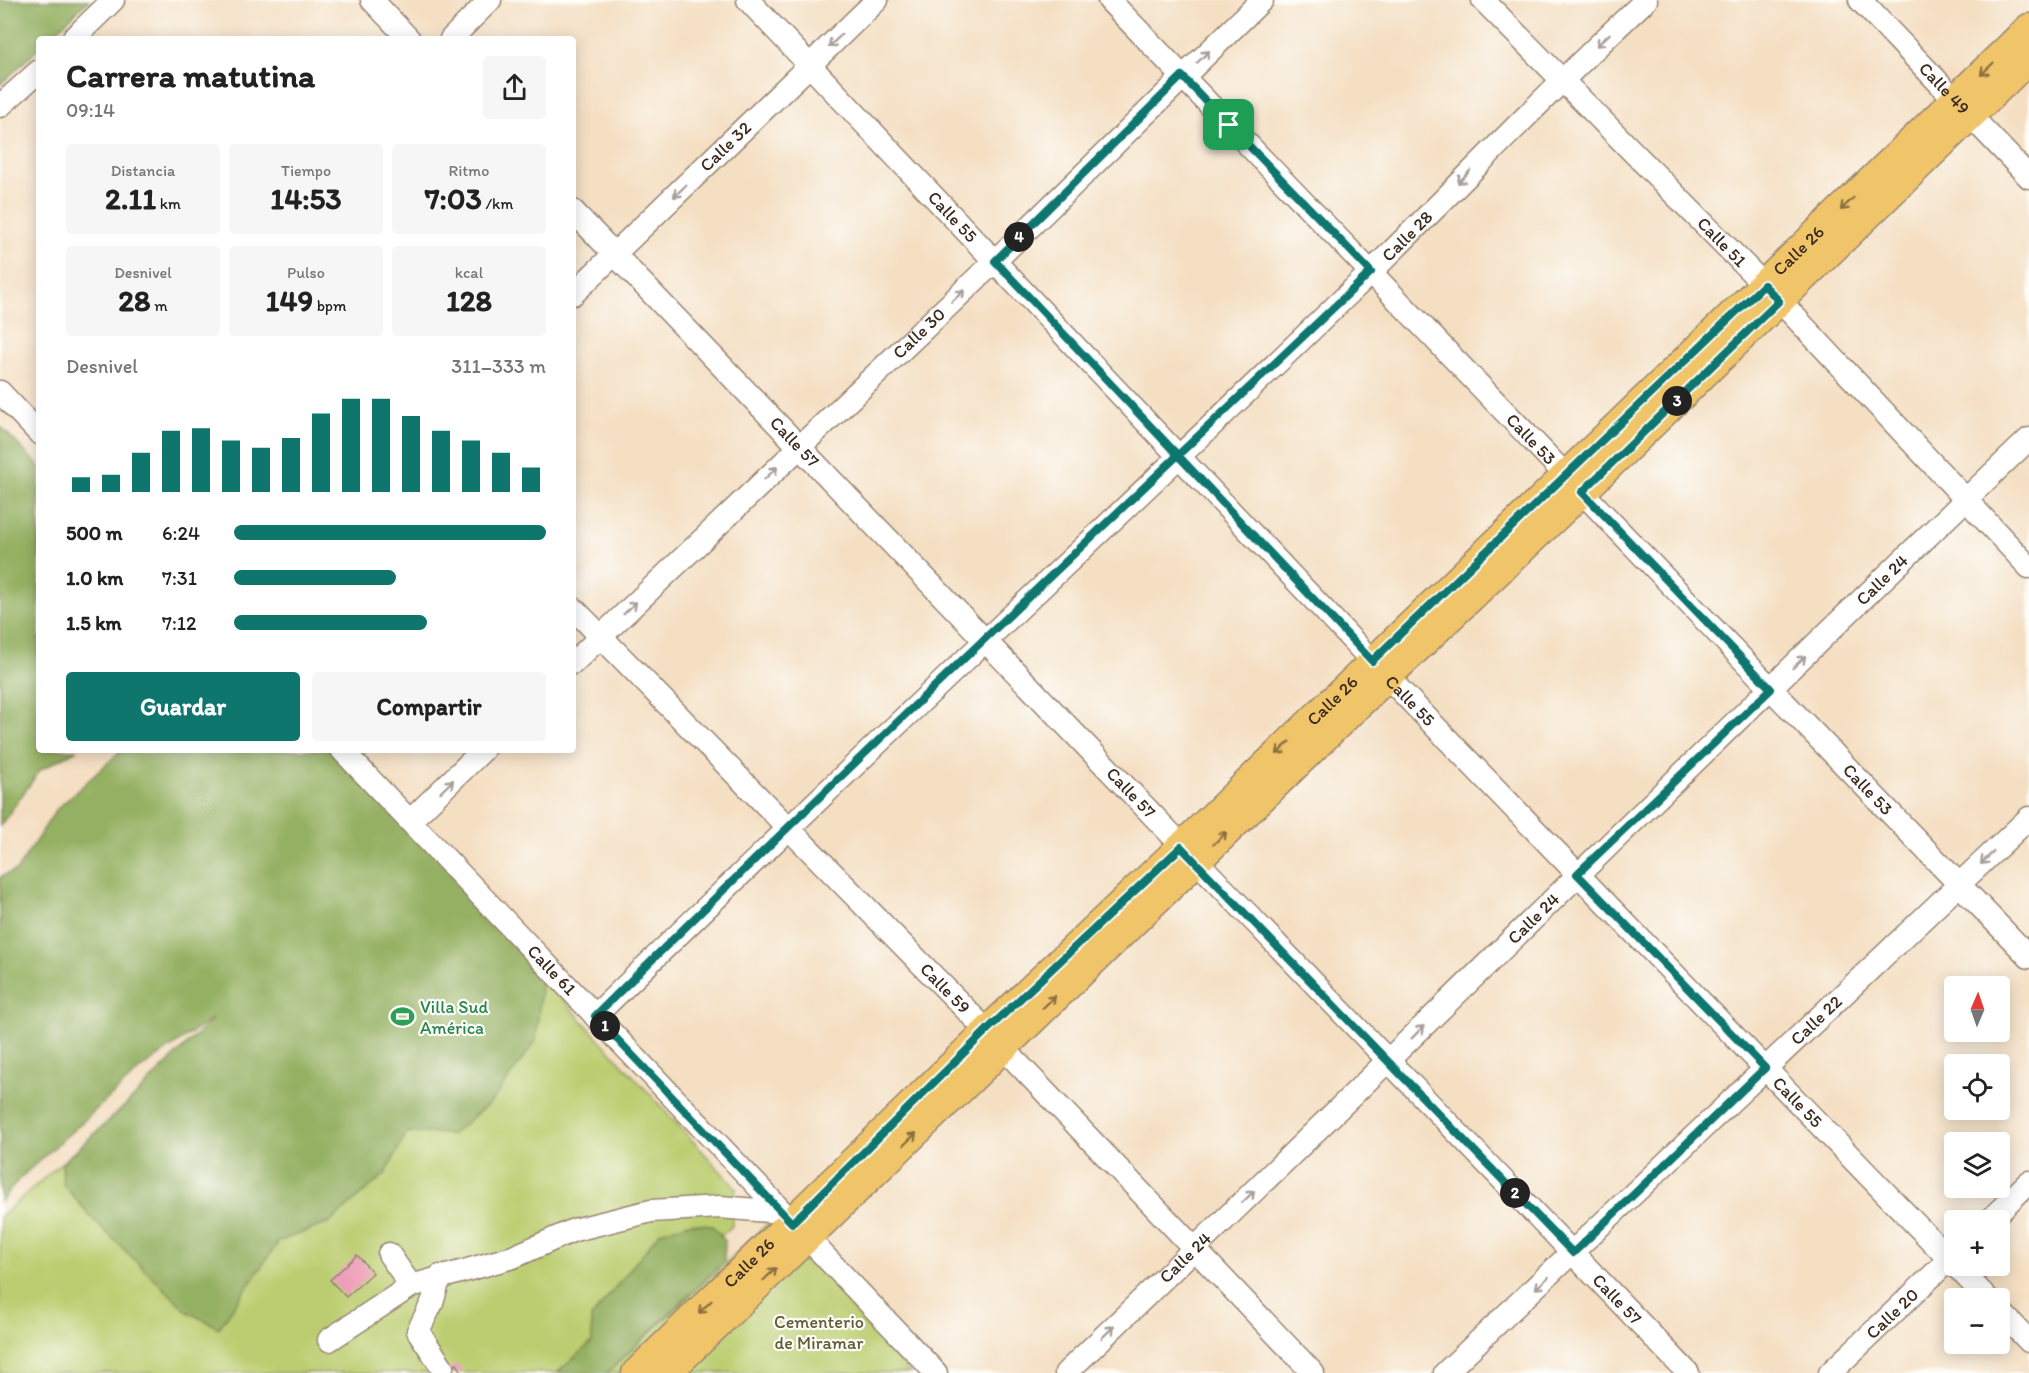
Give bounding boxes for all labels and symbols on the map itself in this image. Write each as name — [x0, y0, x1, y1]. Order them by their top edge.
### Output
one-way arrow — [827, 33, 842, 48]
one-way arrow — [1596, 33, 1611, 47]
one-way arrow — [1195, 49, 1210, 64]
street label: Calle 49 — [1914, 57, 1974, 119]
one-way arrow — [1979, 61, 1994, 76]
pin — [1203, 99, 1254, 150]
street label: Calle 32 — [695, 116, 756, 176]
one-way arrow — [1457, 170, 1472, 184]
one-way arrow — [672, 184, 687, 198]
street label: Calle 55 — [923, 186, 982, 247]
one-way arrow — [1839, 197, 1854, 212]
street label: Calle 28 — [1377, 206, 1437, 266]
street label: Calle 51 — [1692, 212, 1751, 272]
street label: Calle 26 — [1768, 221, 1829, 280]
pin: 4 — [1004, 222, 1034, 252]
one-way arrow — [951, 289, 966, 303]
street label: Calle 30 — [888, 303, 950, 364]
pin: 3 — [1662, 386, 1692, 416]
street label: Calle 53 — [1501, 409, 1561, 470]
street label: Calle 57 — [765, 412, 824, 472]
one-way arrow — [763, 466, 778, 480]
street label: Calle 24 — [1851, 550, 1913, 610]
one-way arrow — [623, 601, 638, 615]
one-way arrow — [1791, 655, 1806, 669]
street label: Calle 55 — [1380, 670, 1440, 731]
street label: Calle 26 — [1302, 671, 1363, 730]
one-way arrow — [1276, 740, 1291, 755]
street label: Calle 53 — [1838, 759, 1898, 820]
street label: Calle 57 — [1102, 763, 1161, 823]
one-way arrow — [439, 778, 454, 793]
one-way arrow — [1212, 831, 1227, 845]
one-way arrow — [1980, 851, 1995, 866]
street label: Calle 24 — [1503, 888, 1564, 949]
street label: Calle 61 — [523, 940, 581, 1000]
street label: Calle 59 — [915, 958, 975, 1018]
north arrow — [1944, 976, 2010, 1042]
street label: Calle 22 — [1786, 990, 1847, 1050]
one-way arrow — [1042, 995, 1057, 1010]
place label: Villa Sud América — [420, 996, 488, 1039]
sports icon: Villa Sud América — [389, 1004, 415, 1030]
pin: 1 — [590, 1011, 620, 1041]
one-way arrow — [1411, 1024, 1425, 1039]
street label: Calle 55 — [1768, 1072, 1827, 1132]
one-way arrow — [902, 1131, 917, 1146]
pin: 2 — [1500, 1178, 1530, 1208]
one-way arrow — [1241, 1190, 1256, 1204]
street label: Calle 24 — [1155, 1227, 1216, 1288]
street label: Calle 26 — [719, 1233, 779, 1293]
one-way arrow — [762, 1267, 777, 1282]
street label: Calle 57 — [1588, 1269, 1647, 1329]
one-way arrow — [1535, 1275, 1550, 1289]
street label: Calle 20 — [1861, 1284, 1923, 1344]
one-way arrow — [698, 1299, 713, 1313]
park label: Cementerio de Miramar — [774, 1311, 864, 1354]
one-way arrow — [1100, 1325, 1115, 1340]

